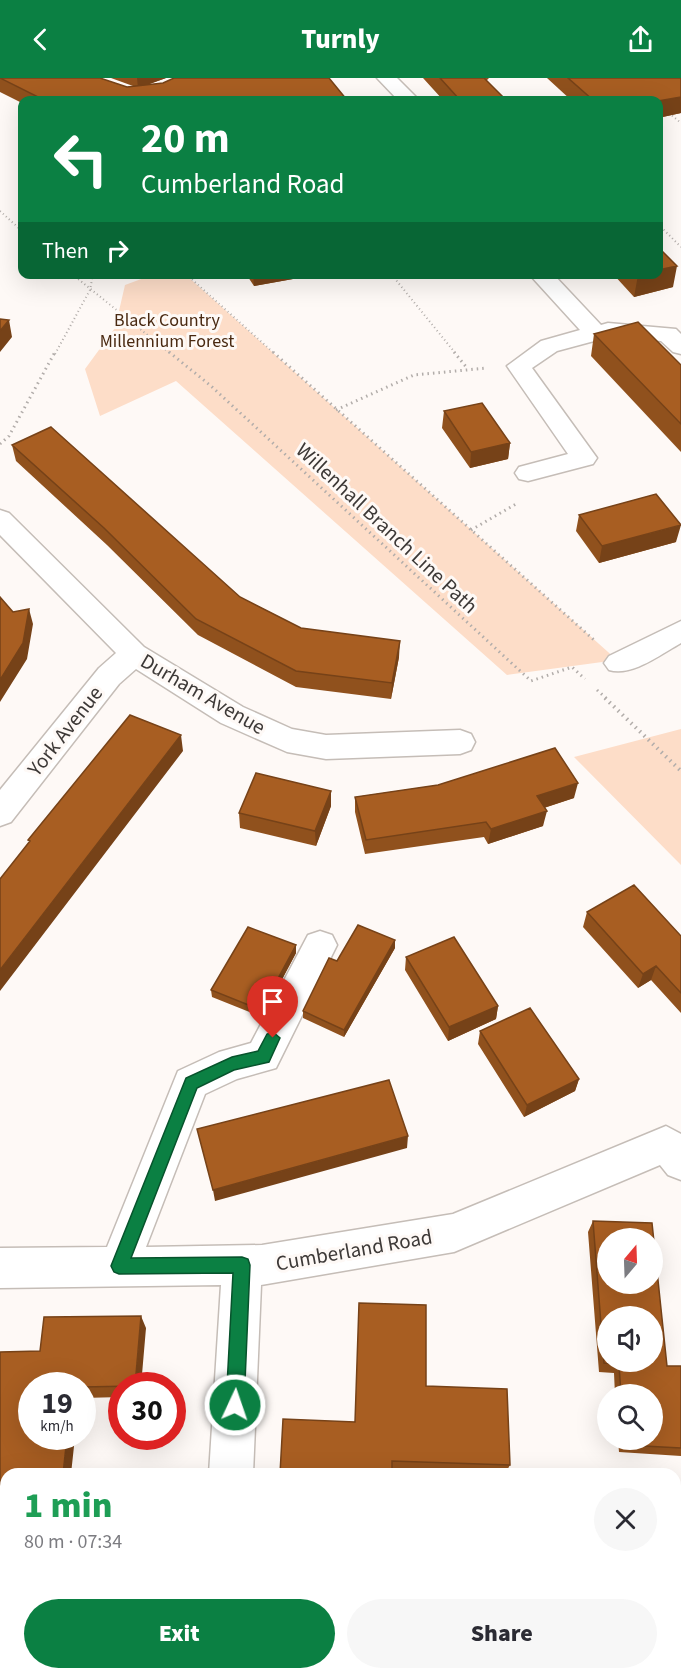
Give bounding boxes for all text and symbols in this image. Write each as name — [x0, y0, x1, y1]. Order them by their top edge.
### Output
text: Turnly — [301, 20, 380, 59]
icon: back — [24, 23, 57, 56]
icon: share — [624, 23, 657, 56]
text: 20 m — [141, 109, 230, 169]
icon: left — [42, 120, 120, 198]
text: Cumberland Road — [141, 165, 345, 204]
icon: right — [101, 234, 134, 267]
text: Then — [42, 235, 89, 267]
park label: Black Country Millennium Forest — [100, 308, 234, 354]
street label: Willenhall Branch Line Path — [289, 436, 485, 620]
street label: Durham Avenue — [135, 646, 271, 742]
street label: York Avenue — [20, 680, 110, 783]
pin — [247, 976, 298, 1038]
icon: arrive — [256, 985, 289, 1018]
street label: Cumberland Road — [273, 1221, 435, 1279]
north arrow — [597, 1228, 663, 1294]
map controls — [597, 1228, 663, 1450]
button: sound — [597, 1306, 663, 1372]
speed limit sign: 30 — [108, 1372, 186, 1450]
position arrow — [203, 1373, 267, 1437]
text: 19 — [41, 1382, 73, 1425]
button: search — [597, 1384, 663, 1450]
text: km/h — [40, 1416, 74, 1437]
text: 1 min — [24, 1480, 112, 1531]
button: close — [594, 1488, 657, 1551]
text: 80 m · 07:34 — [24, 1528, 122, 1556]
button: Exit — [24, 1599, 335, 1668]
button: Share — [347, 1599, 657, 1668]

